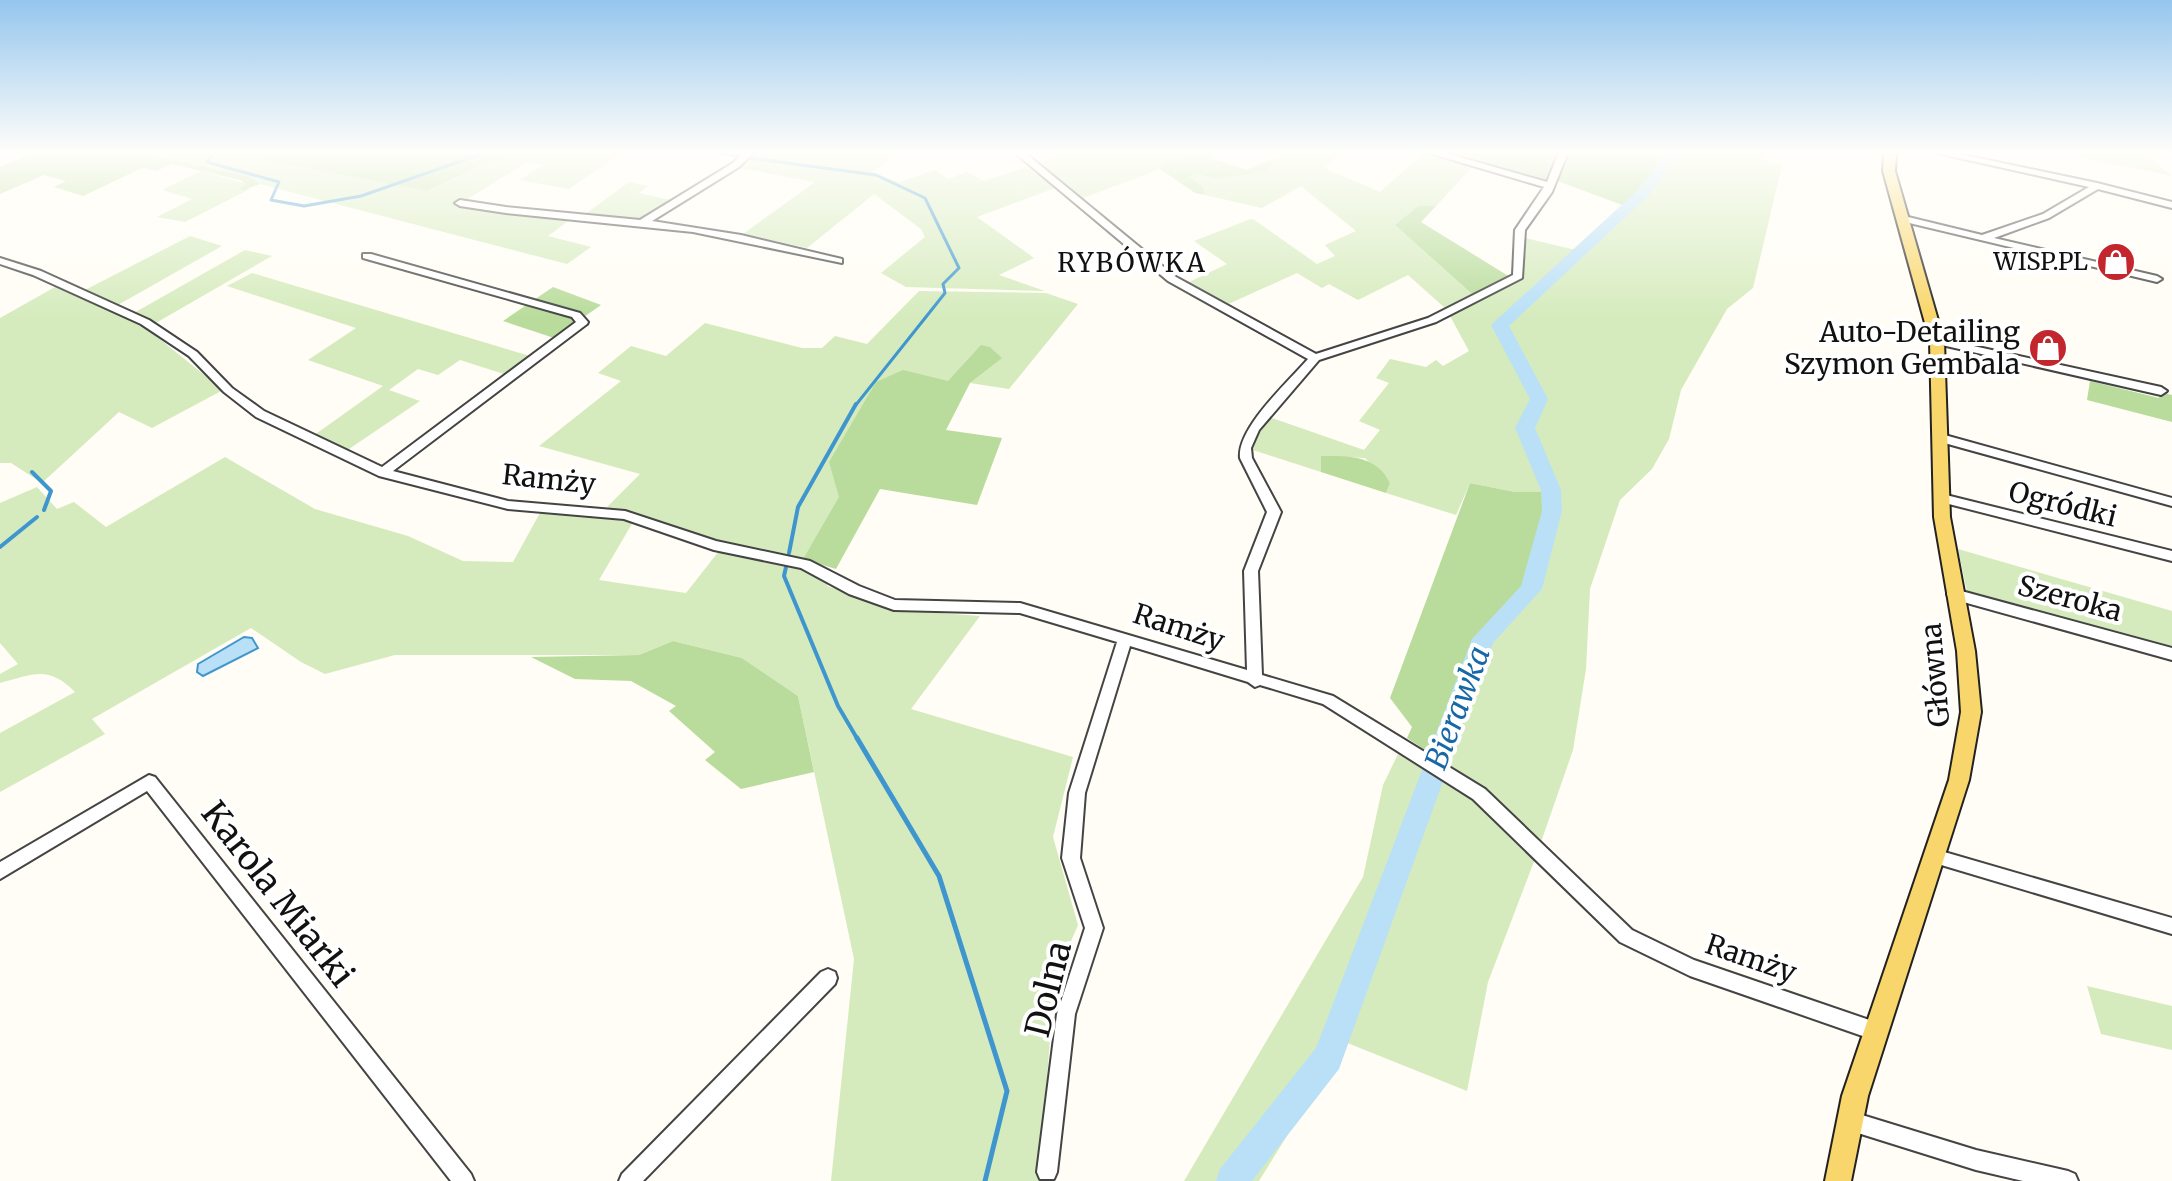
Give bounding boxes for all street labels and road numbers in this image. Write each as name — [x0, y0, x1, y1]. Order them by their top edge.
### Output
street label: Ramży — [500, 456, 598, 502]
street label: Ogródki — [2005, 473, 2121, 535]
street label: Szeroka — [2014, 567, 2126, 629]
street label: Ramży — [1129, 595, 1230, 659]
street label: Główna — [1913, 622, 1957, 728]
street label: Karola Miarki — [193, 793, 363, 995]
street label: Ramży — [1701, 926, 1802, 991]
street label: Dolna — [1016, 937, 1080, 1041]

